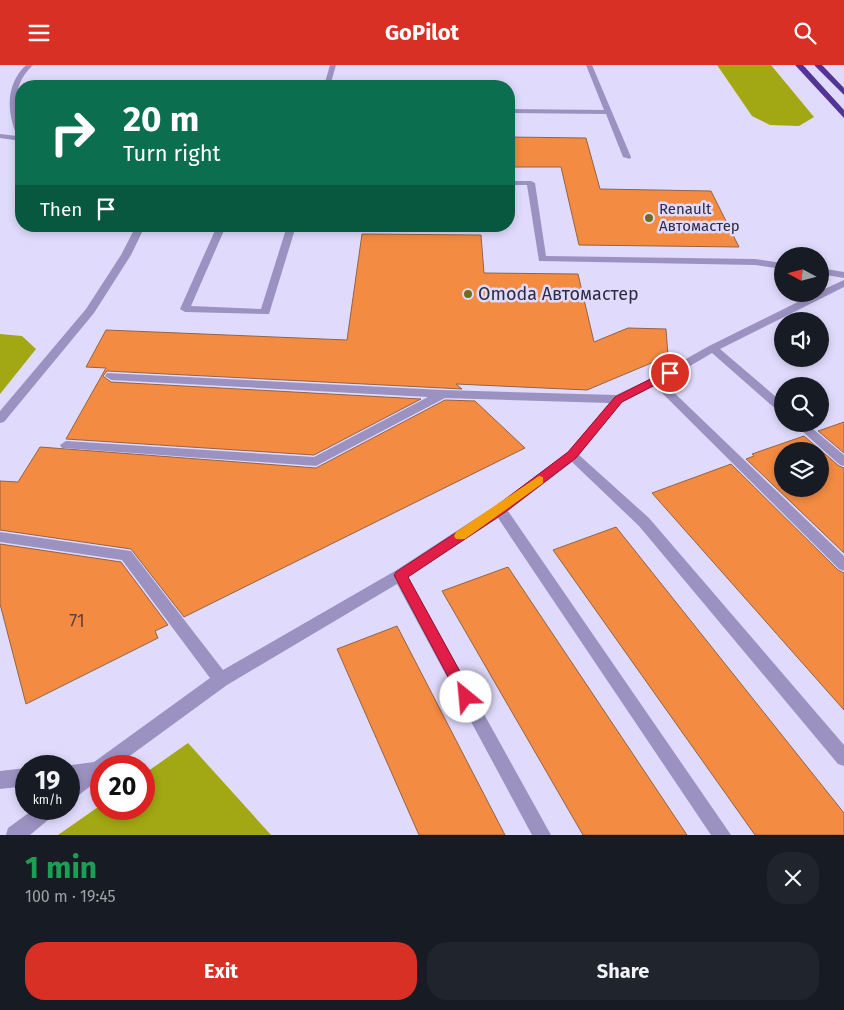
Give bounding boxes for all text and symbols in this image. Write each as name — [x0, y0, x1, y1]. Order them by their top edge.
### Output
icon: menu — [25, 19, 53, 47]
text: GoPilot — [385, 19, 459, 46]
icon: search — [791, 19, 819, 47]
text: 20 m — [123, 98, 199, 140]
icon: right — [40, 100, 105, 165]
text: Turn right — [123, 140, 220, 167]
icon: arrive — [92, 195, 120, 223]
text: Then — [40, 198, 82, 221]
place label: Renault Автомастер — [659, 200, 740, 235]
marker: Renault Автомастер — [643, 212, 655, 224]
north arrow — [774, 247, 829, 303]
map controls — [774, 247, 829, 497]
place label: Omoda Автомастер — [478, 283, 639, 305]
marker: Omoda Автомастер — [462, 288, 474, 300]
button: sound — [774, 312, 829, 367]
pin — [649, 352, 691, 394]
icon: arrive — [656, 359, 684, 387]
button: search — [774, 377, 829, 432]
button: layers — [774, 442, 829, 497]
house number: 71 — [69, 610, 85, 632]
position arrow — [439, 670, 491, 722]
speed limit sign: 20 — [90, 755, 155, 820]
text: 19 — [35, 766, 60, 796]
text: km/h — [33, 793, 62, 807]
text: 1 min — [25, 850, 97, 886]
button: close — [767, 852, 819, 904]
text: 100 m · 19:45 — [25, 887, 116, 906]
button: Exit — [25, 942, 417, 1000]
button: Share — [427, 942, 819, 1000]

